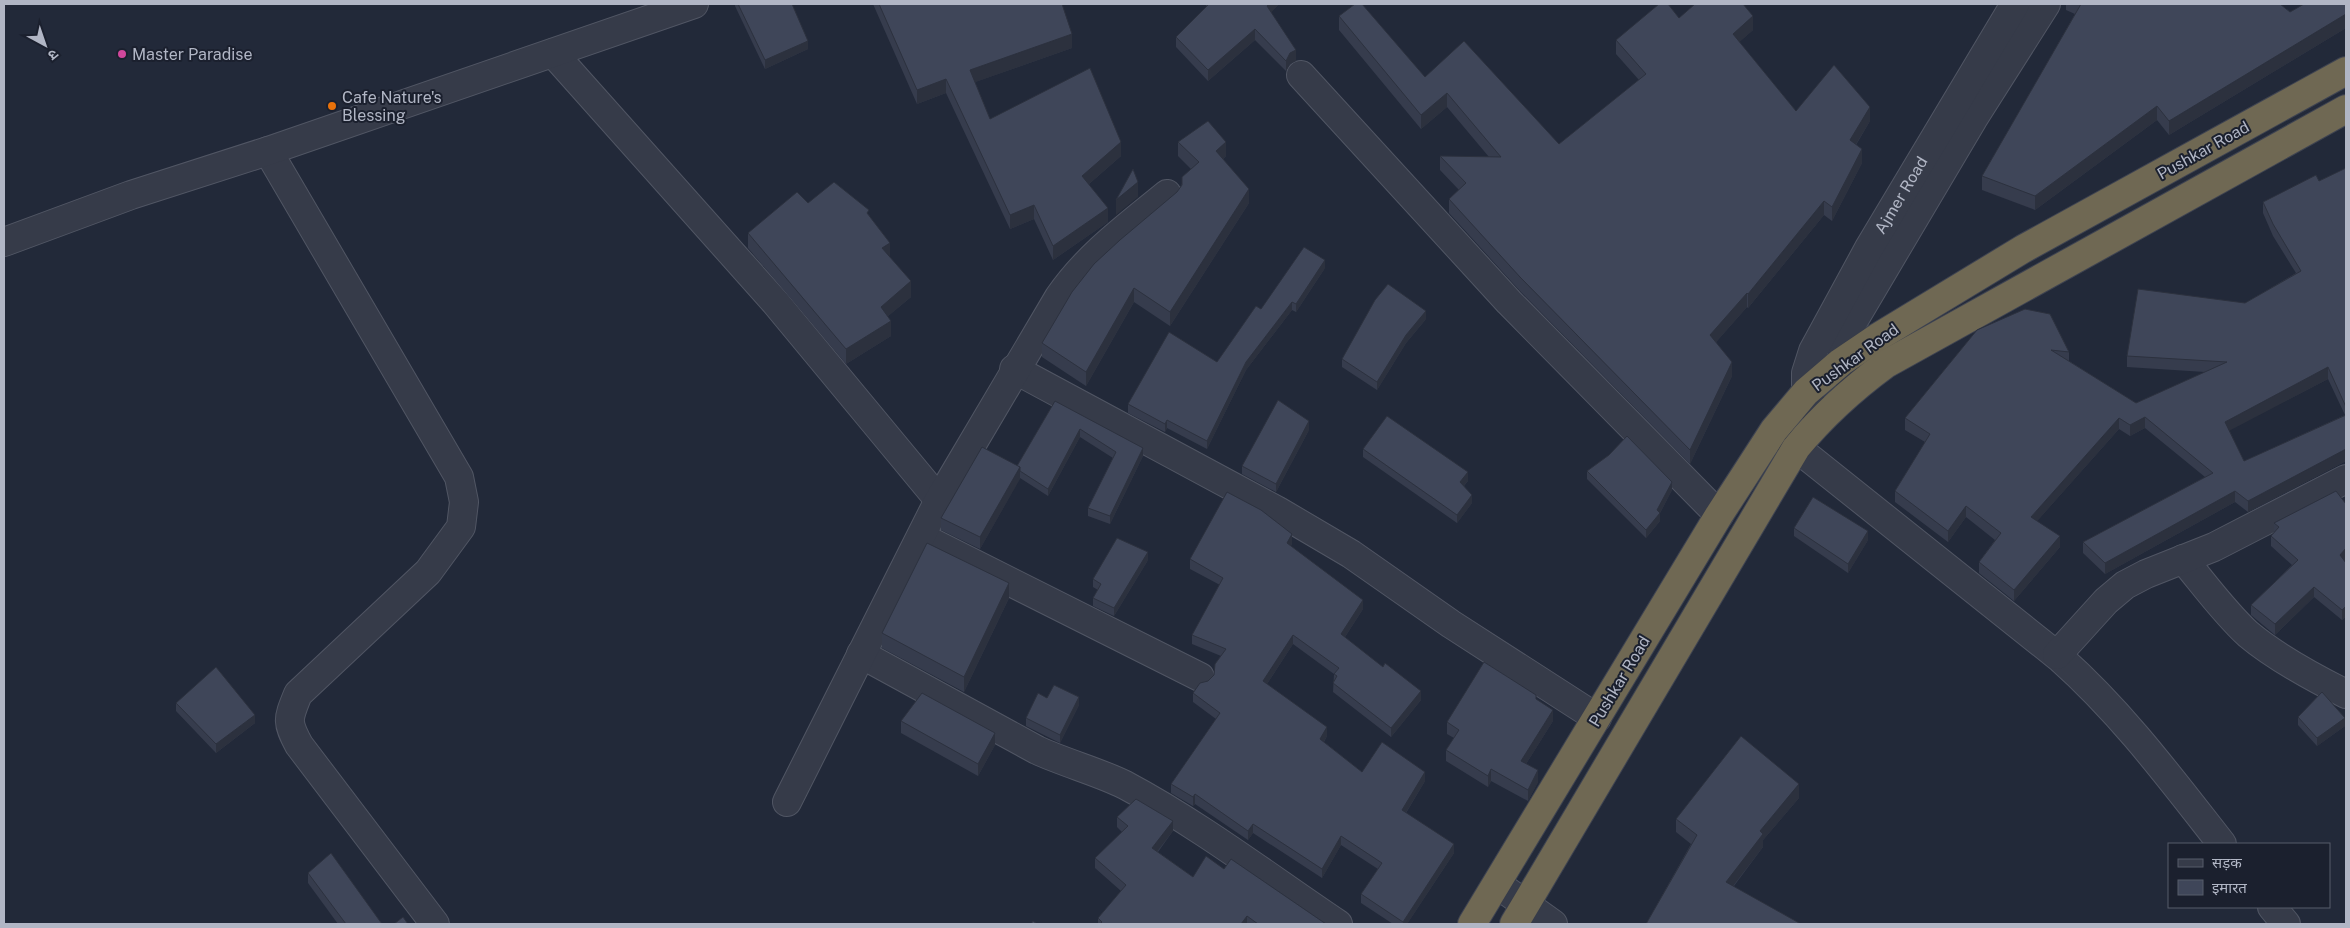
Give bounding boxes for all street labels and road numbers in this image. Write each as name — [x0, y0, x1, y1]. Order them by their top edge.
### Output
street label: Pushkar Road — [2154, 117, 2253, 184]
street label: Ajmer Road — [1871, 153, 1932, 237]
street label: Pushkar Road — [1808, 320, 1902, 395]
street label: Pushkar Road — [1585, 632, 1654, 730]

